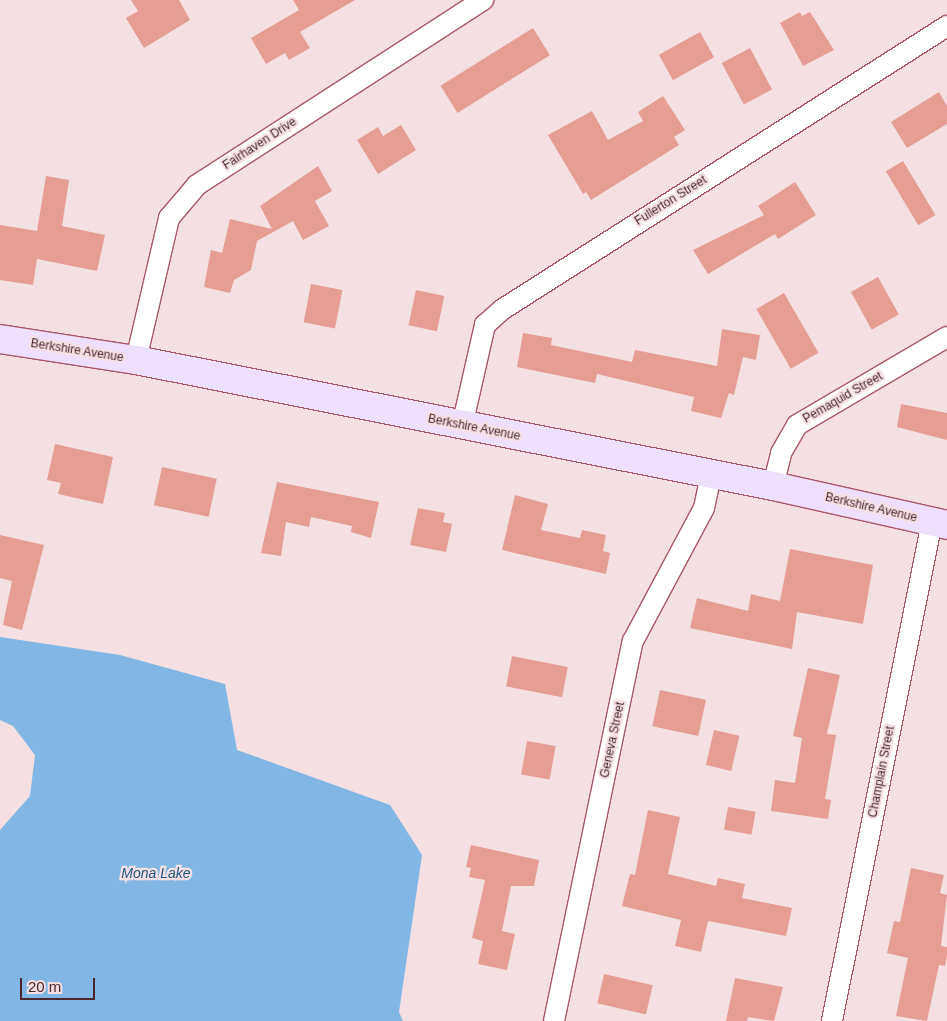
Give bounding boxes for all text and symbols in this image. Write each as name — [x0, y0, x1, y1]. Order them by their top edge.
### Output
street label: Fairhaven Drive — [221, 115, 299, 173]
street label: Fullerton Street — [632, 173, 710, 229]
street label: Berkshire Avenue — [29, 336, 125, 366]
street label: Pemaquid Street — [801, 369, 885, 427]
street label: Berkshire Avenue — [426, 412, 522, 444]
street label: Berkshire Avenue — [823, 490, 919, 526]
street label: Geneva Street — [598, 701, 628, 779]
street label: Champlain Street — [866, 725, 898, 819]
water label: Mona Lake — [121, 865, 191, 881]
scale bar — [22, 968, 98, 1000]
text: 20 m — [28, 978, 61, 995]

